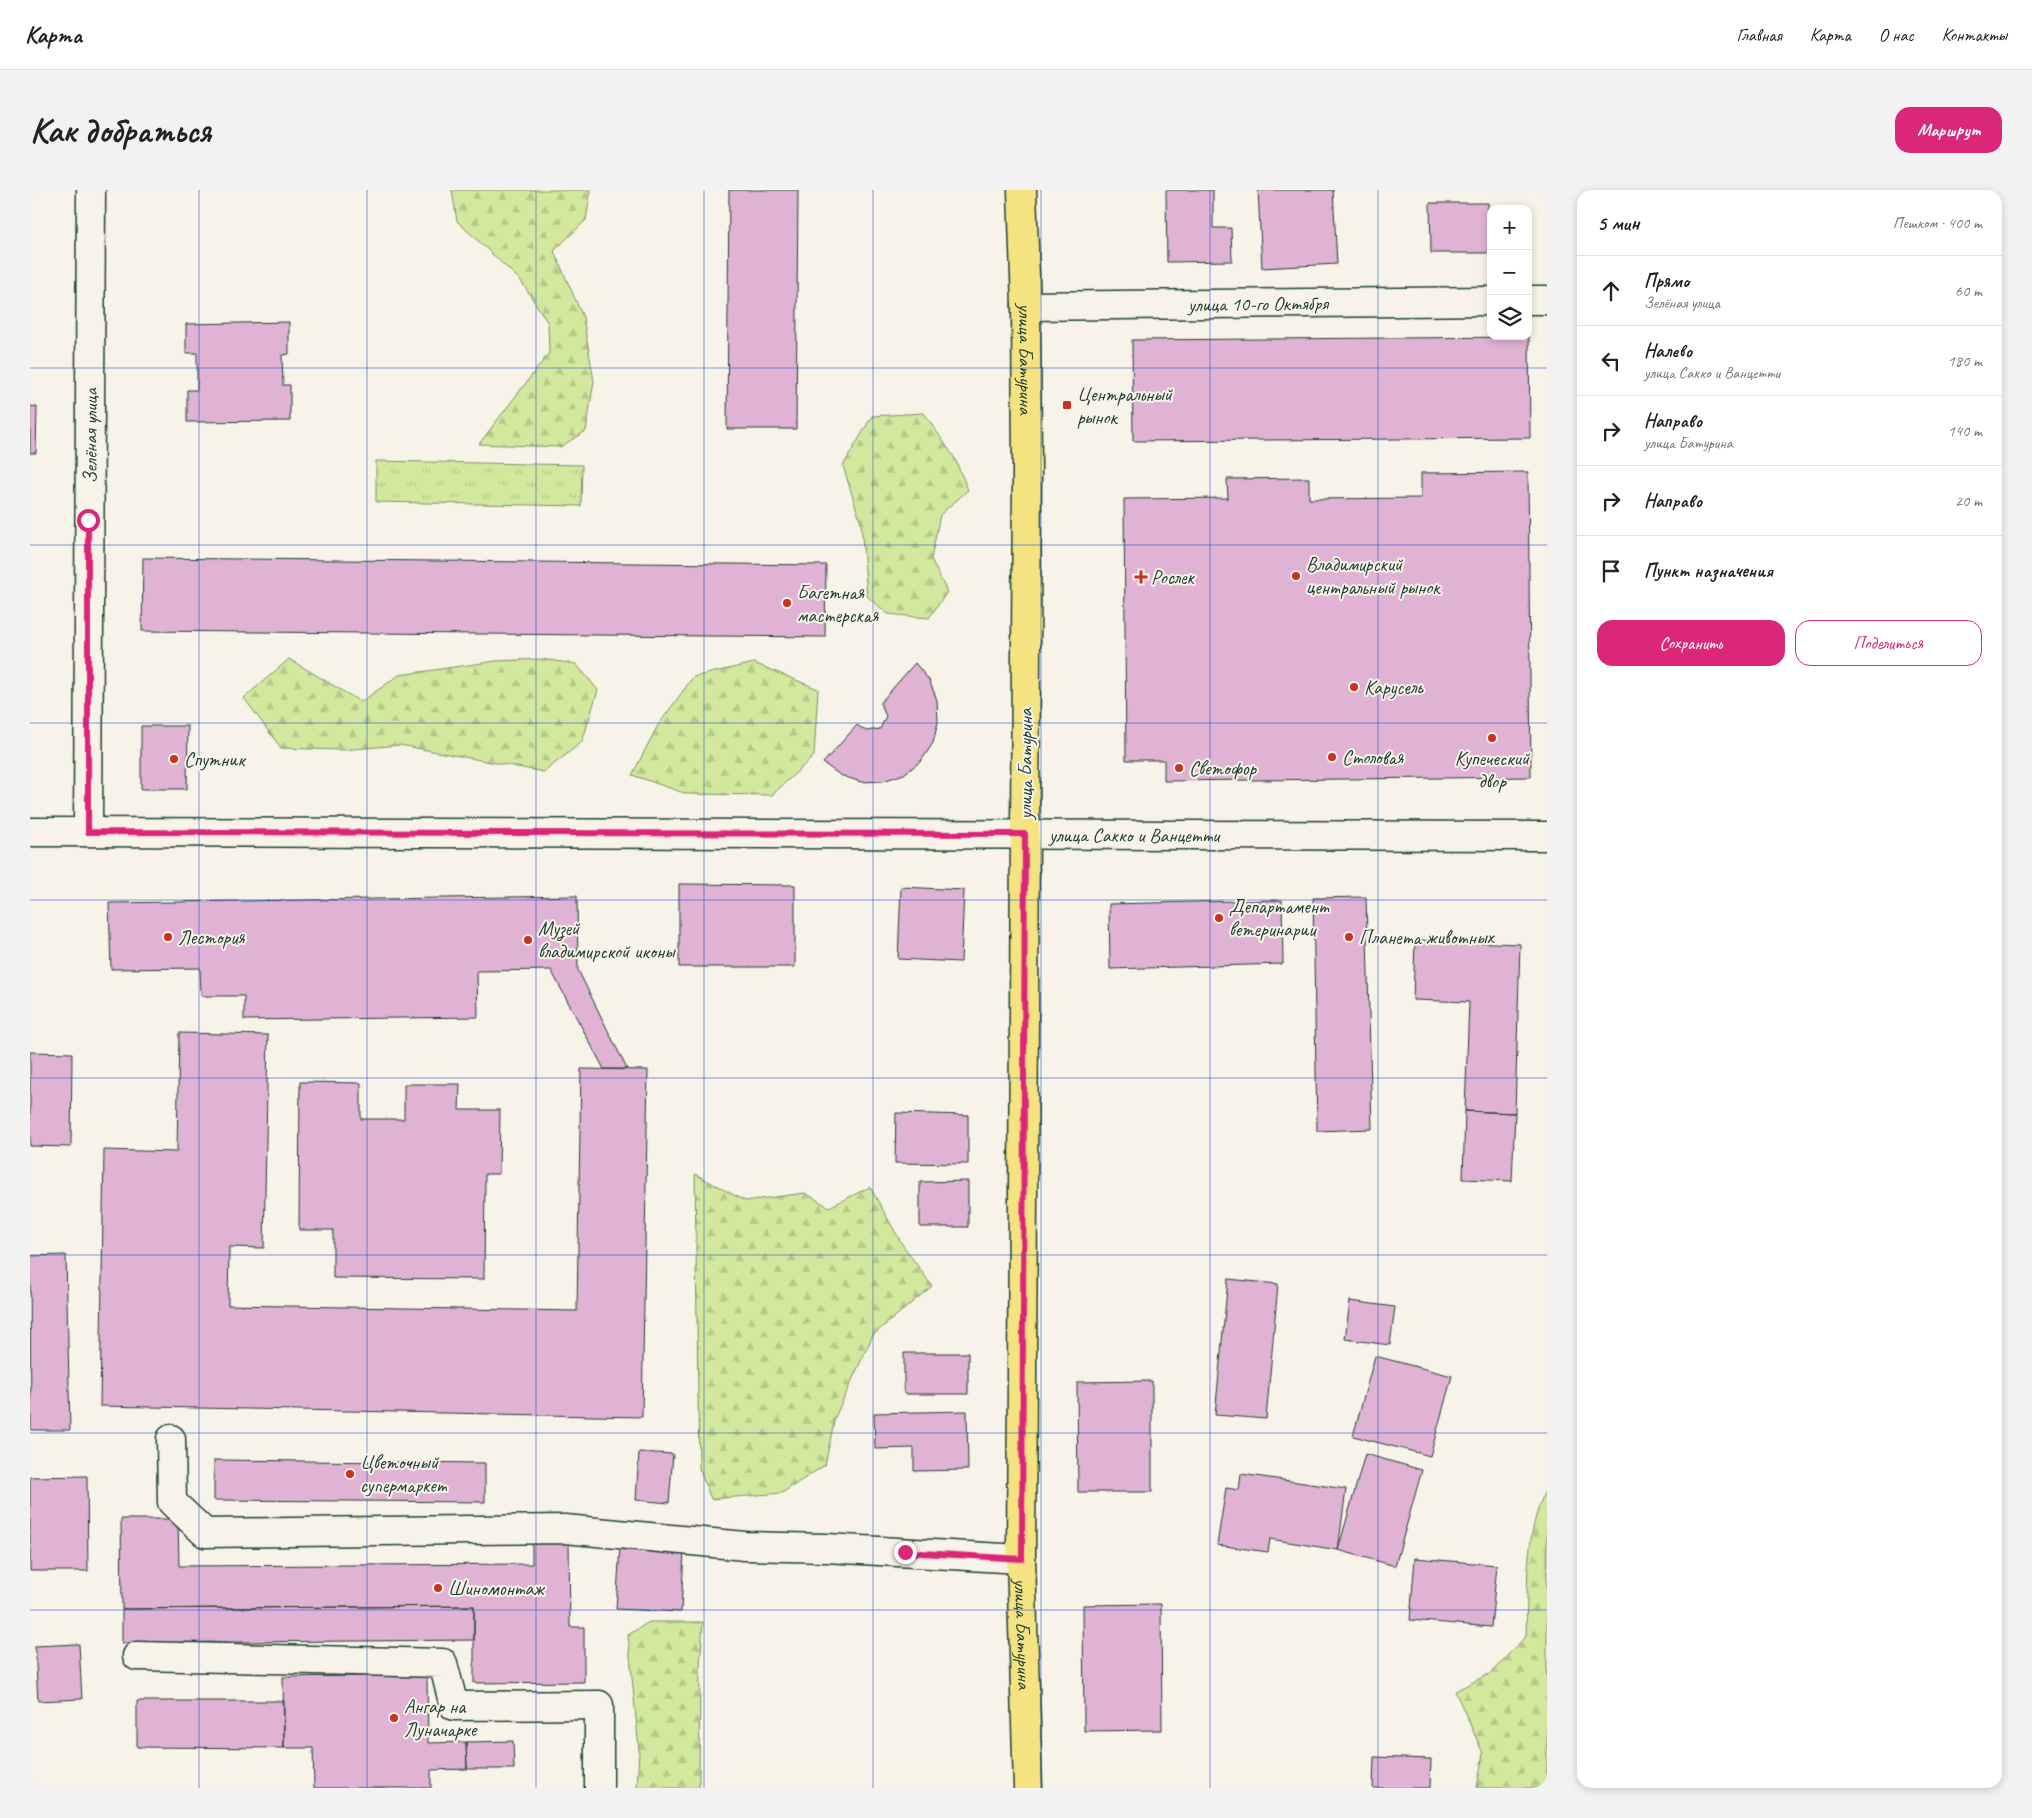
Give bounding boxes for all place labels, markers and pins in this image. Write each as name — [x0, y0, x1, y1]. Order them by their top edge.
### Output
place label: Центральный рынок — [1077, 382, 1174, 430]
marker: Центральный рынок — [1061, 399, 1073, 411]
place label: Владимирский центральный рынок — [1306, 552, 1441, 600]
place label: Рослек — [1151, 565, 1195, 590]
marker: Владимирский центральный рынок — [1290, 570, 1302, 582]
marker: Рослек — [1135, 571, 1147, 583]
place label: Багетная мастерская — [797, 580, 879, 628]
marker: Багетная мастерская — [781, 597, 793, 609]
place label: Карусель — [1364, 675, 1424, 700]
marker: Карусель — [1348, 681, 1360, 693]
marker: Купеческий двор — [1486, 732, 1498, 744]
place label: Столовая — [1342, 745, 1404, 770]
place label: Купеческий двор — [1455, 746, 1531, 794]
place label: Спутник — [184, 747, 246, 772]
marker: Столовая — [1326, 751, 1338, 763]
marker: Спутник — [168, 753, 180, 765]
place label: Светофор — [1189, 756, 1258, 781]
marker: Светофор — [1173, 762, 1185, 774]
place label: Департамент ветеринарии — [1229, 894, 1330, 942]
marker: Департамент ветеринарии — [1213, 912, 1225, 924]
place label: Музей владимирской иконы — [538, 916, 676, 964]
place label: Лестория — [178, 925, 245, 950]
place label: Планета животных — [1359, 925, 1496, 950]
marker: Лестория — [162, 931, 174, 943]
marker: Планета животных — [1343, 931, 1355, 943]
marker: Музей владимирской иконы — [522, 934, 534, 946]
place label: Цветочный супермаркет — [360, 1450, 448, 1498]
marker: Цветочный супермаркет — [344, 1468, 356, 1480]
place label: Шиномонтаж — [448, 1576, 545, 1601]
marker: Шиномонтаж — [432, 1582, 444, 1594]
place label: Ангар на Луначарке — [404, 1694, 478, 1742]
marker: Ангар на Луначарке — [388, 1712, 400, 1724]

